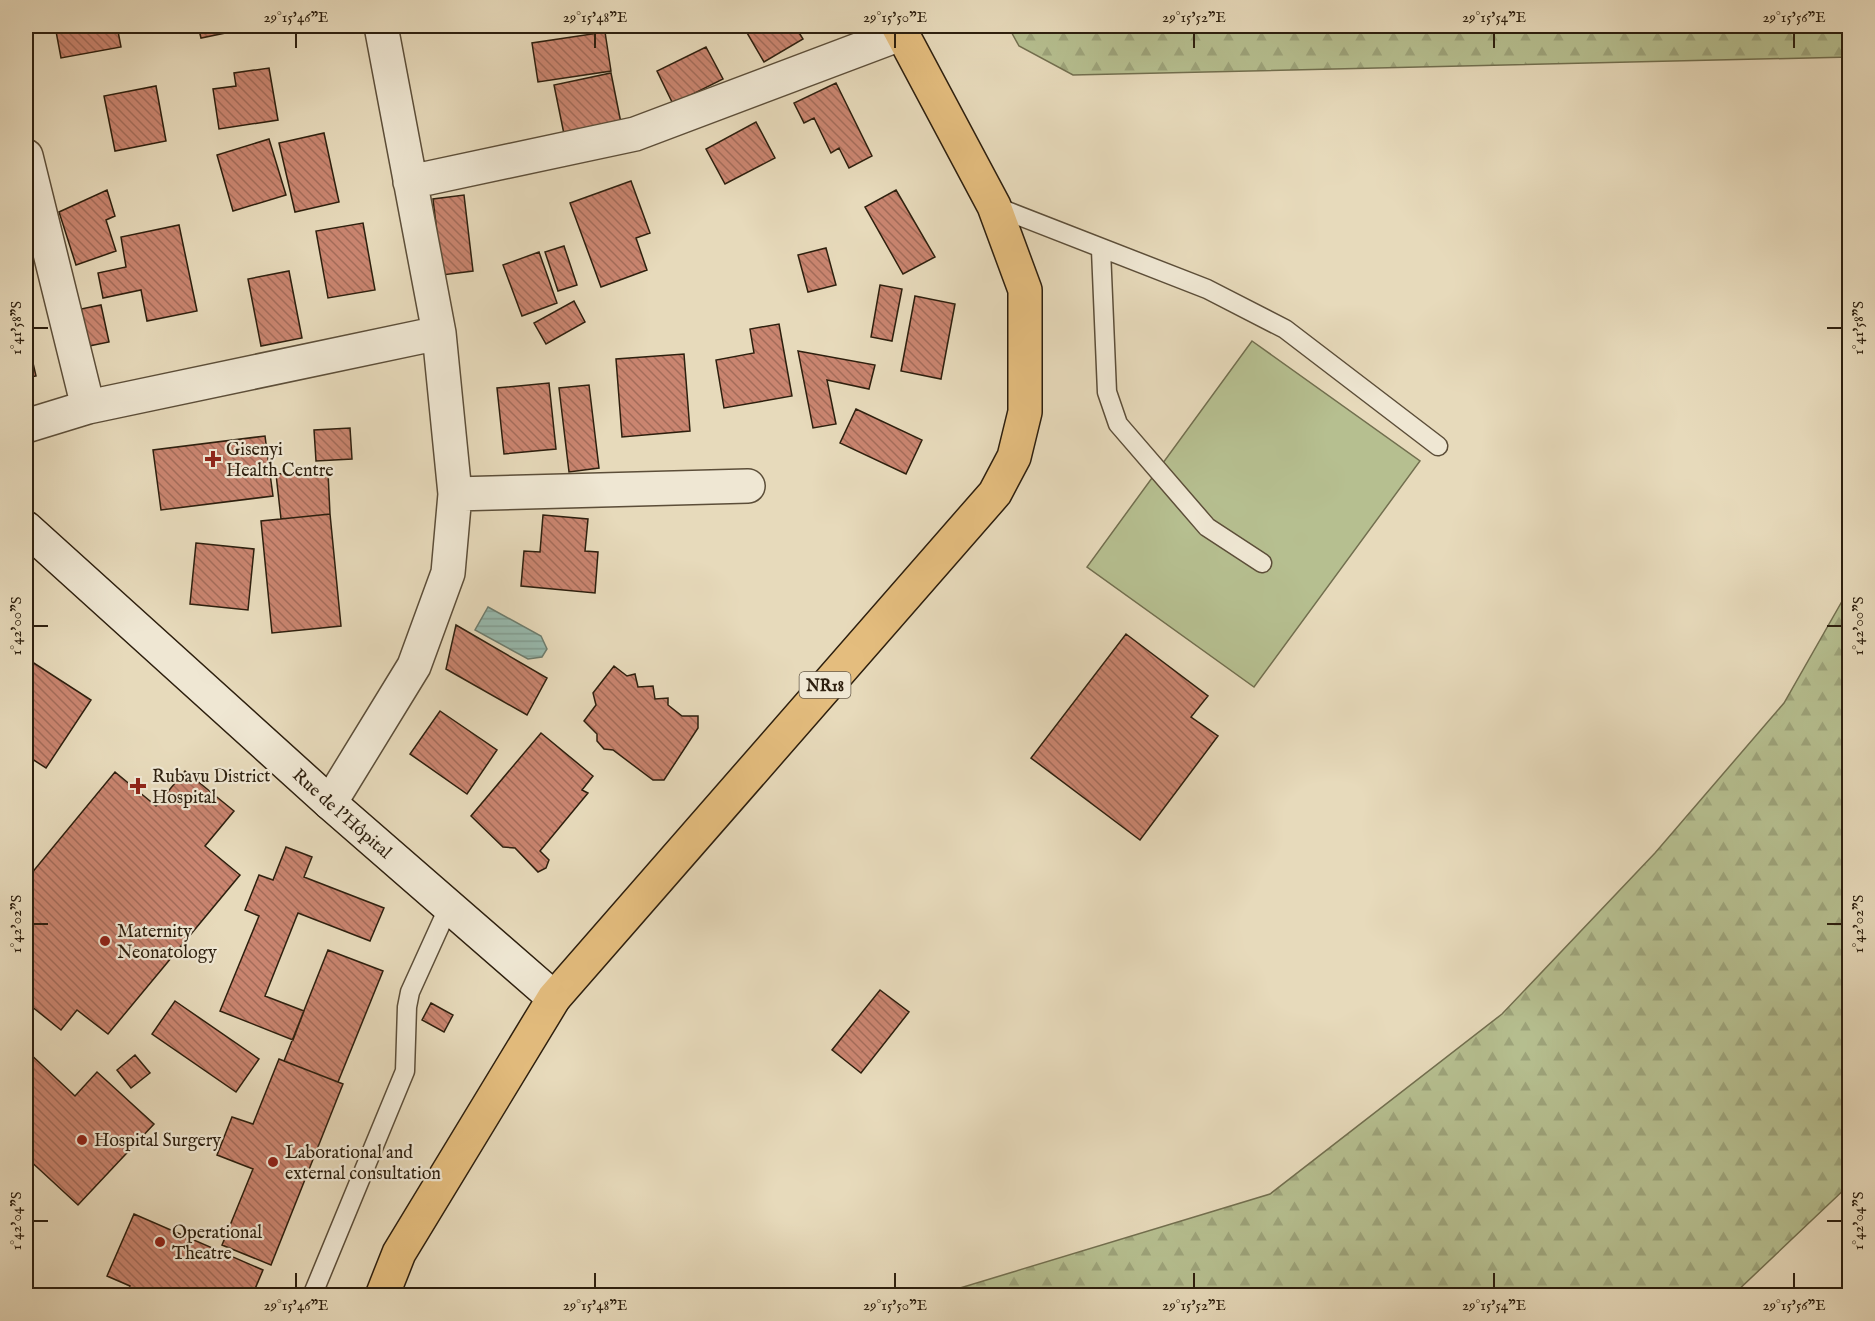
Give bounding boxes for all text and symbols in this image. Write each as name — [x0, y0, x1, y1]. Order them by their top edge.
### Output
text: 29°15'46"E — [263, 8, 329, 27]
text: 29°15'48"E — [563, 8, 627, 27]
text: 29°15'50"E — [863, 8, 927, 27]
text: 29°15'52"E — [1162, 8, 1226, 27]
text: 29°15'54"E — [1462, 8, 1526, 27]
text: 29°15'56"E — [1762, 8, 1826, 27]
text: 1°41'58"S — [7, 301, 26, 355]
text: 1°41'58"S — [1849, 301, 1868, 355]
place label: Gisenyi Health Centre — [226, 439, 334, 483]
marker: Gisenyi Health Centre — [204, 450, 222, 468]
text: 1°42'00"S — [7, 597, 26, 655]
text: 1°42'00"S — [1849, 597, 1868, 655]
road number: NR18 — [800, 672, 850, 698]
street label: Rue de l'Hôpital — [287, 764, 396, 864]
place label: Rubavu District Hospital — [152, 766, 270, 810]
marker: Rubavu District Hospital — [129, 777, 147, 795]
text: 1°42'02"S — [7, 895, 26, 953]
text: 1°42'02"S — [1849, 895, 1868, 953]
place label: Maternity Neonatology — [117, 921, 217, 965]
marker: Maternity Neonatology — [98, 934, 112, 948]
place label: Hospital Surgery — [94, 1130, 221, 1153]
marker: Hospital Surgery — [75, 1133, 89, 1147]
place label: Laborational and external consultation — [285, 1142, 441, 1186]
marker: Laborational and external consultation — [266, 1155, 280, 1169]
text: 1°42'04"S — [7, 1192, 26, 1250]
text: 1°42'04"S — [1849, 1192, 1868, 1250]
place label: Operational Theatre — [172, 1222, 262, 1266]
marker: Operational Theatre — [153, 1235, 167, 1249]
text: 29°15'46"E — [263, 1296, 329, 1315]
text: 29°15'48"E — [563, 1296, 627, 1315]
text: 29°15'50"E — [863, 1296, 927, 1315]
text: 29°15'52"E — [1162, 1296, 1226, 1315]
text: 29°15'54"E — [1462, 1296, 1526, 1315]
text: 29°15'56"E — [1762, 1296, 1826, 1315]

